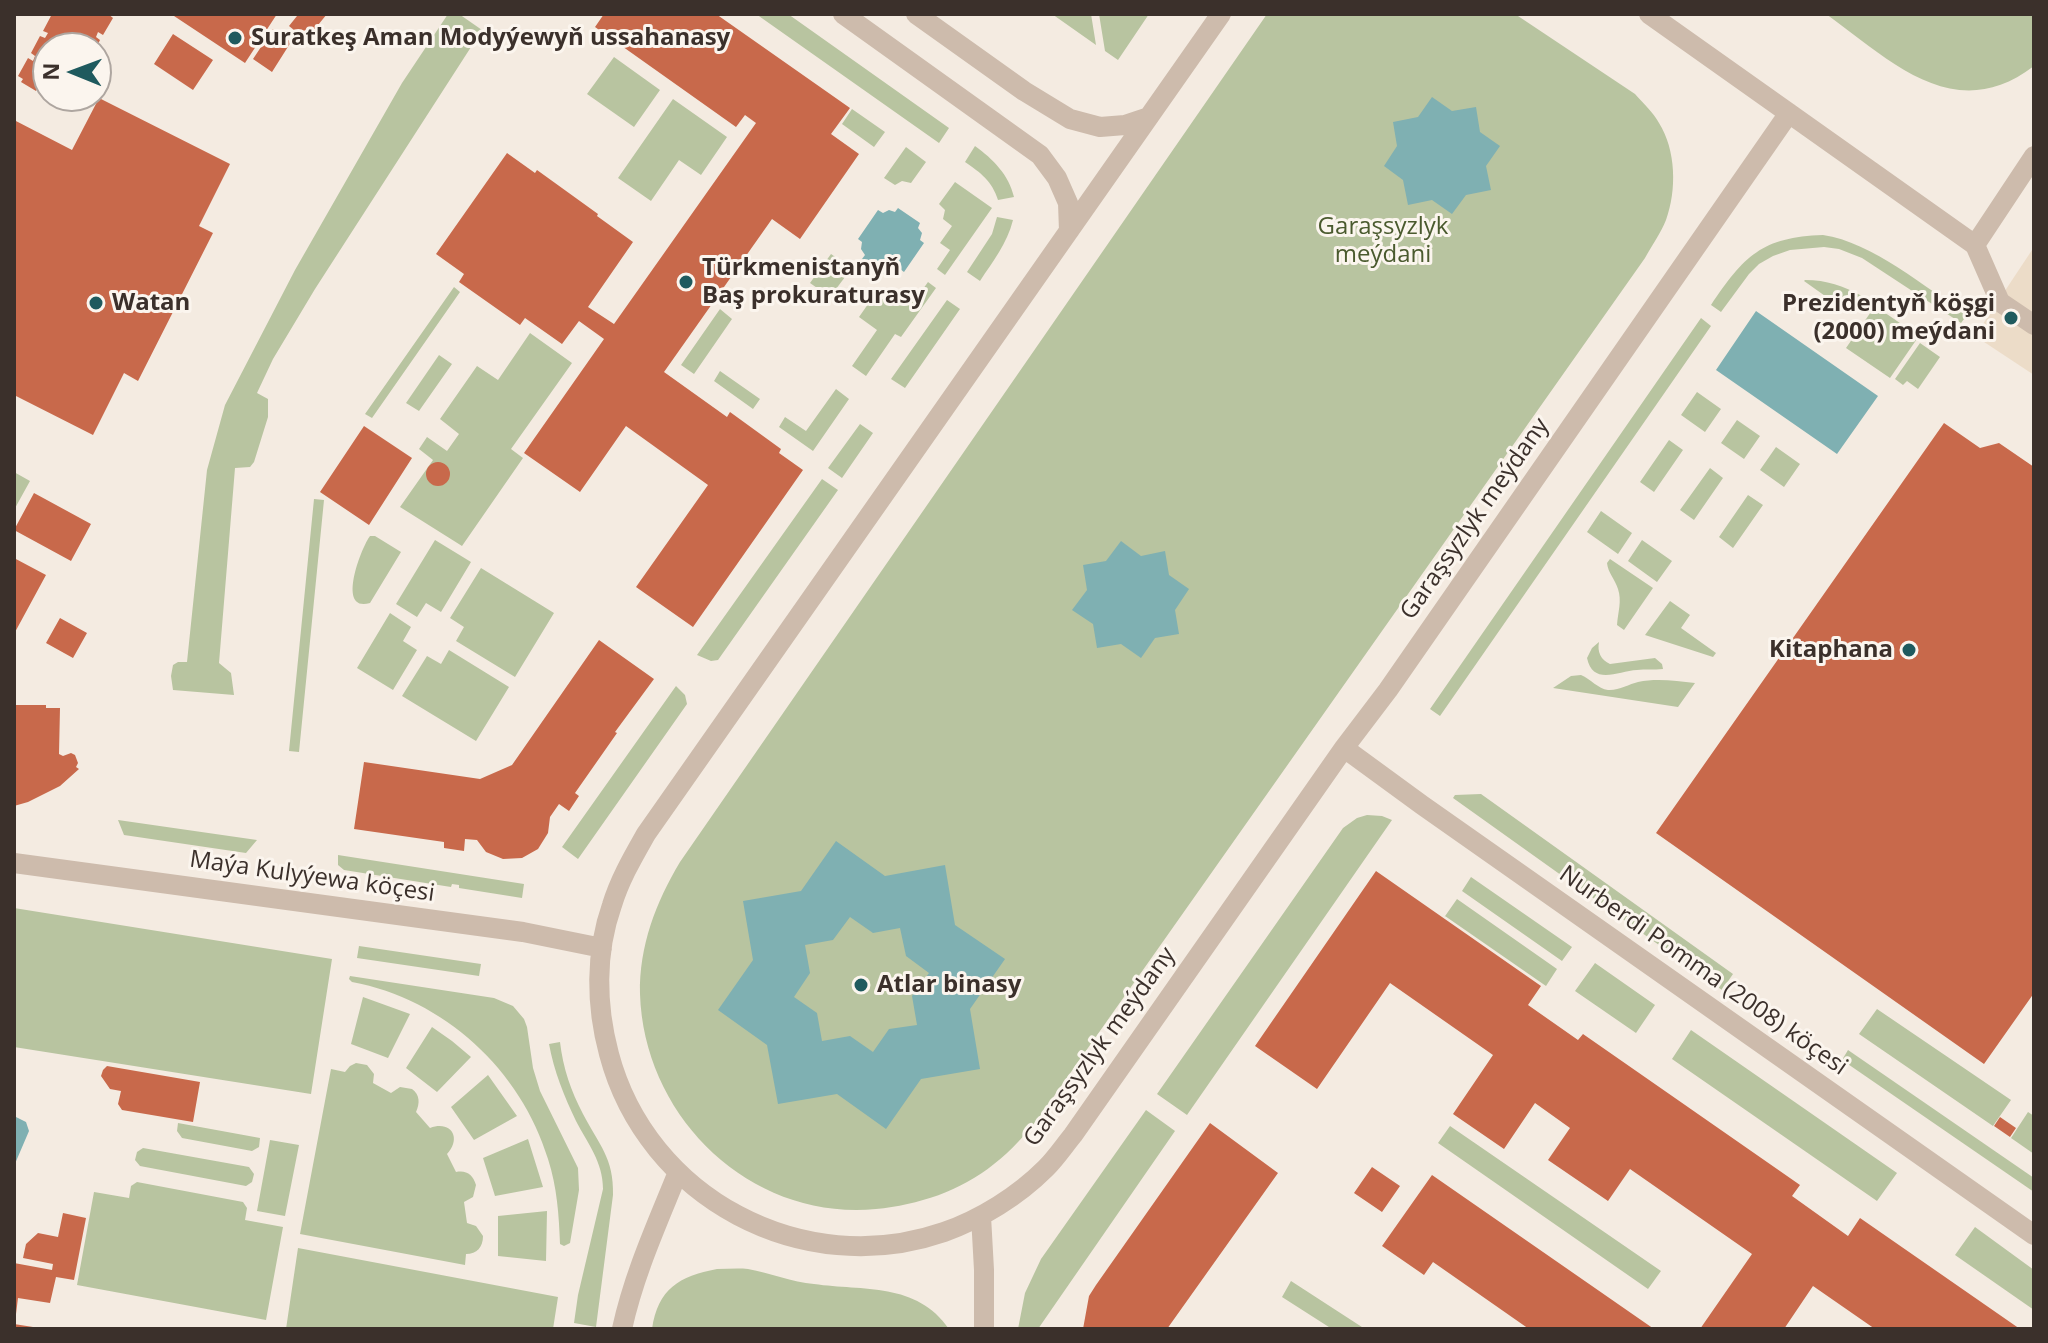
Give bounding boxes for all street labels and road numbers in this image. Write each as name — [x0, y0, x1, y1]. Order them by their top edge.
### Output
street label: Garaşsyzlyk meýdany — [1395, 413, 1555, 625]
street label: Maýa Kulyýewa köçesi — [188, 846, 436, 908]
street label: Nurberdi Pomma (2008) köçesi — [1553, 860, 1853, 1082]
street label: Garaşsyzlyk meýdany — [1018, 942, 1182, 1152]

